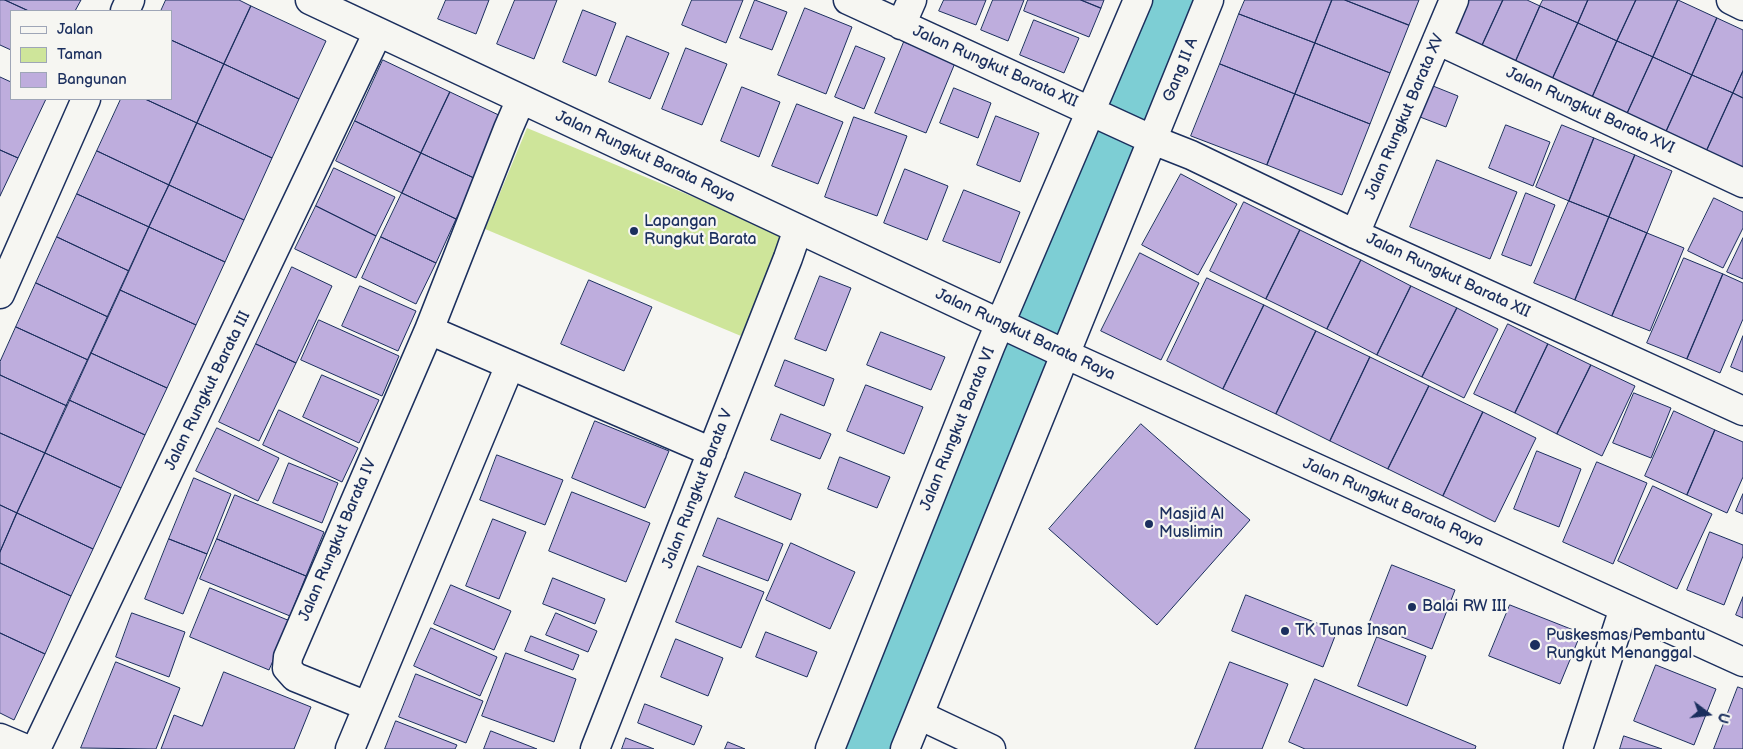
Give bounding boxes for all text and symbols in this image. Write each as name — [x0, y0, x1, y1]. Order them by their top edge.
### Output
legend — [10, 10, 172, 100]
text: Jalan — [57, 20, 93, 39]
street label: Jalan Rungkut Barata XII — [909, 22, 1081, 112]
street label: Jalan Rungkut Barata XV — [1361, 31, 1449, 203]
street label: Gang II A — [1159, 35, 1203, 105]
text: Taman — [57, 45, 102, 64]
street label: Jalan Rungkut Barata XVI — [1503, 63, 1677, 159]
text: Bangunan — [57, 70, 127, 89]
street label: Jalan Rungkut Barata Raya — [552, 107, 738, 207]
place label: Lapangan Rungkut Barata — [644, 212, 756, 250]
marker: Lapangan Rungkut Barata — [628, 225, 640, 237]
street label: Jalan Rungkut Barata XII — [1363, 230, 1533, 322]
street label: Jalan Rungkut Barata Raya — [932, 285, 1118, 385]
street label: Jalan Rungkut Barata III — [161, 308, 255, 474]
street label: Jalan Rungkut Barata VI — [916, 344, 1000, 514]
street label: Jalan Rungkut Barata V — [659, 406, 737, 572]
street label: Jalan Rungkut Barata Raya — [1300, 454, 1486, 552]
street label: Jalan Rungkut Barata IV — [295, 456, 381, 624]
place label: Masjid Al Muslimin — [1159, 505, 1224, 543]
marker: Masjid Al Muslimin — [1143, 518, 1155, 530]
place label: Balai RW III — [1422, 597, 1507, 617]
marker: Balai RW III — [1406, 601, 1418, 613]
place label: TK Tunas Insan — [1295, 621, 1407, 641]
marker: TK Tunas Insan — [1279, 625, 1291, 637]
place label: Puskesmas Pembantu Rungkut Menanggal — [1546, 626, 1706, 664]
marker: Puskesmas Pembantu Rungkut Menanggal — [1528, 638, 1542, 652]
north arrow — [1683, 689, 1733, 739]
text: U — [1713, 711, 1732, 725]

